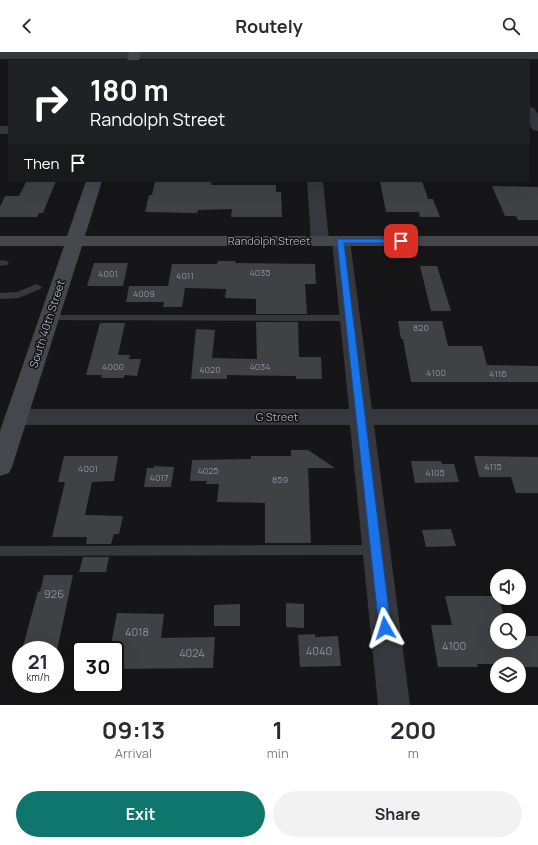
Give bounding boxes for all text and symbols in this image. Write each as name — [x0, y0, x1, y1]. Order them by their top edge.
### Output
text: Routely — [235, 14, 303, 38]
icon: back — [16, 15, 38, 37]
icon: search — [500, 15, 522, 37]
text: 180 m — [90, 71, 169, 109]
icon: right — [24, 76, 76, 128]
text: Randolph Street — [90, 107, 225, 131]
icon: arrive — [67, 152, 89, 174]
text: Then — [24, 153, 59, 174]
pin — [384, 224, 418, 258]
icon: arrive — [390, 230, 412, 252]
street label: Randolph Street — [228, 233, 310, 248]
house number: 4035 — [250, 266, 270, 279]
house number: 4001 — [98, 267, 118, 280]
house number: 4011 — [176, 269, 194, 282]
street label: South 40th Street — [25, 278, 68, 370]
house number: 4009 — [133, 287, 155, 300]
house number: 820 — [413, 321, 429, 334]
house number: 4000 — [102, 360, 124, 373]
house number: 4034 — [249, 360, 271, 373]
house number: 4020 — [199, 363, 221, 376]
house number: 4100 — [426, 366, 446, 379]
house number: 4116 — [489, 367, 507, 380]
street label: G Street — [256, 409, 298, 424]
house number: 4115 — [484, 460, 502, 473]
house number: 4001 — [78, 462, 98, 475]
house number: 4025 — [197, 464, 219, 477]
house number: 4105 — [425, 466, 445, 479]
house number: 4017 — [150, 471, 169, 484]
house number: 859 — [272, 473, 288, 486]
map controls — [490, 569, 526, 693]
button: sound — [490, 569, 526, 605]
house number: 926 — [44, 586, 64, 601]
position arrow — [364, 607, 406, 649]
button: search — [490, 613, 526, 649]
house number: 4018 — [125, 624, 149, 639]
house number: 4100 — [442, 638, 466, 653]
speed limit sign: 30 — [72, 641, 124, 693]
house number: 4040 — [306, 643, 332, 658]
house number: 4024 — [179, 645, 205, 660]
text: 21 — [28, 648, 48, 675]
button: layers — [490, 657, 526, 693]
text: km/h — [26, 670, 50, 684]
text: 09:13 — [102, 713, 165, 746]
text: 1 — [272, 713, 283, 746]
text: 200 — [390, 713, 436, 746]
text: Arrival — [115, 744, 152, 762]
text: min — [267, 744, 289, 762]
text: m — [408, 744, 419, 762]
button: Exit — [16, 791, 265, 837]
button: Share — [273, 791, 522, 837]

